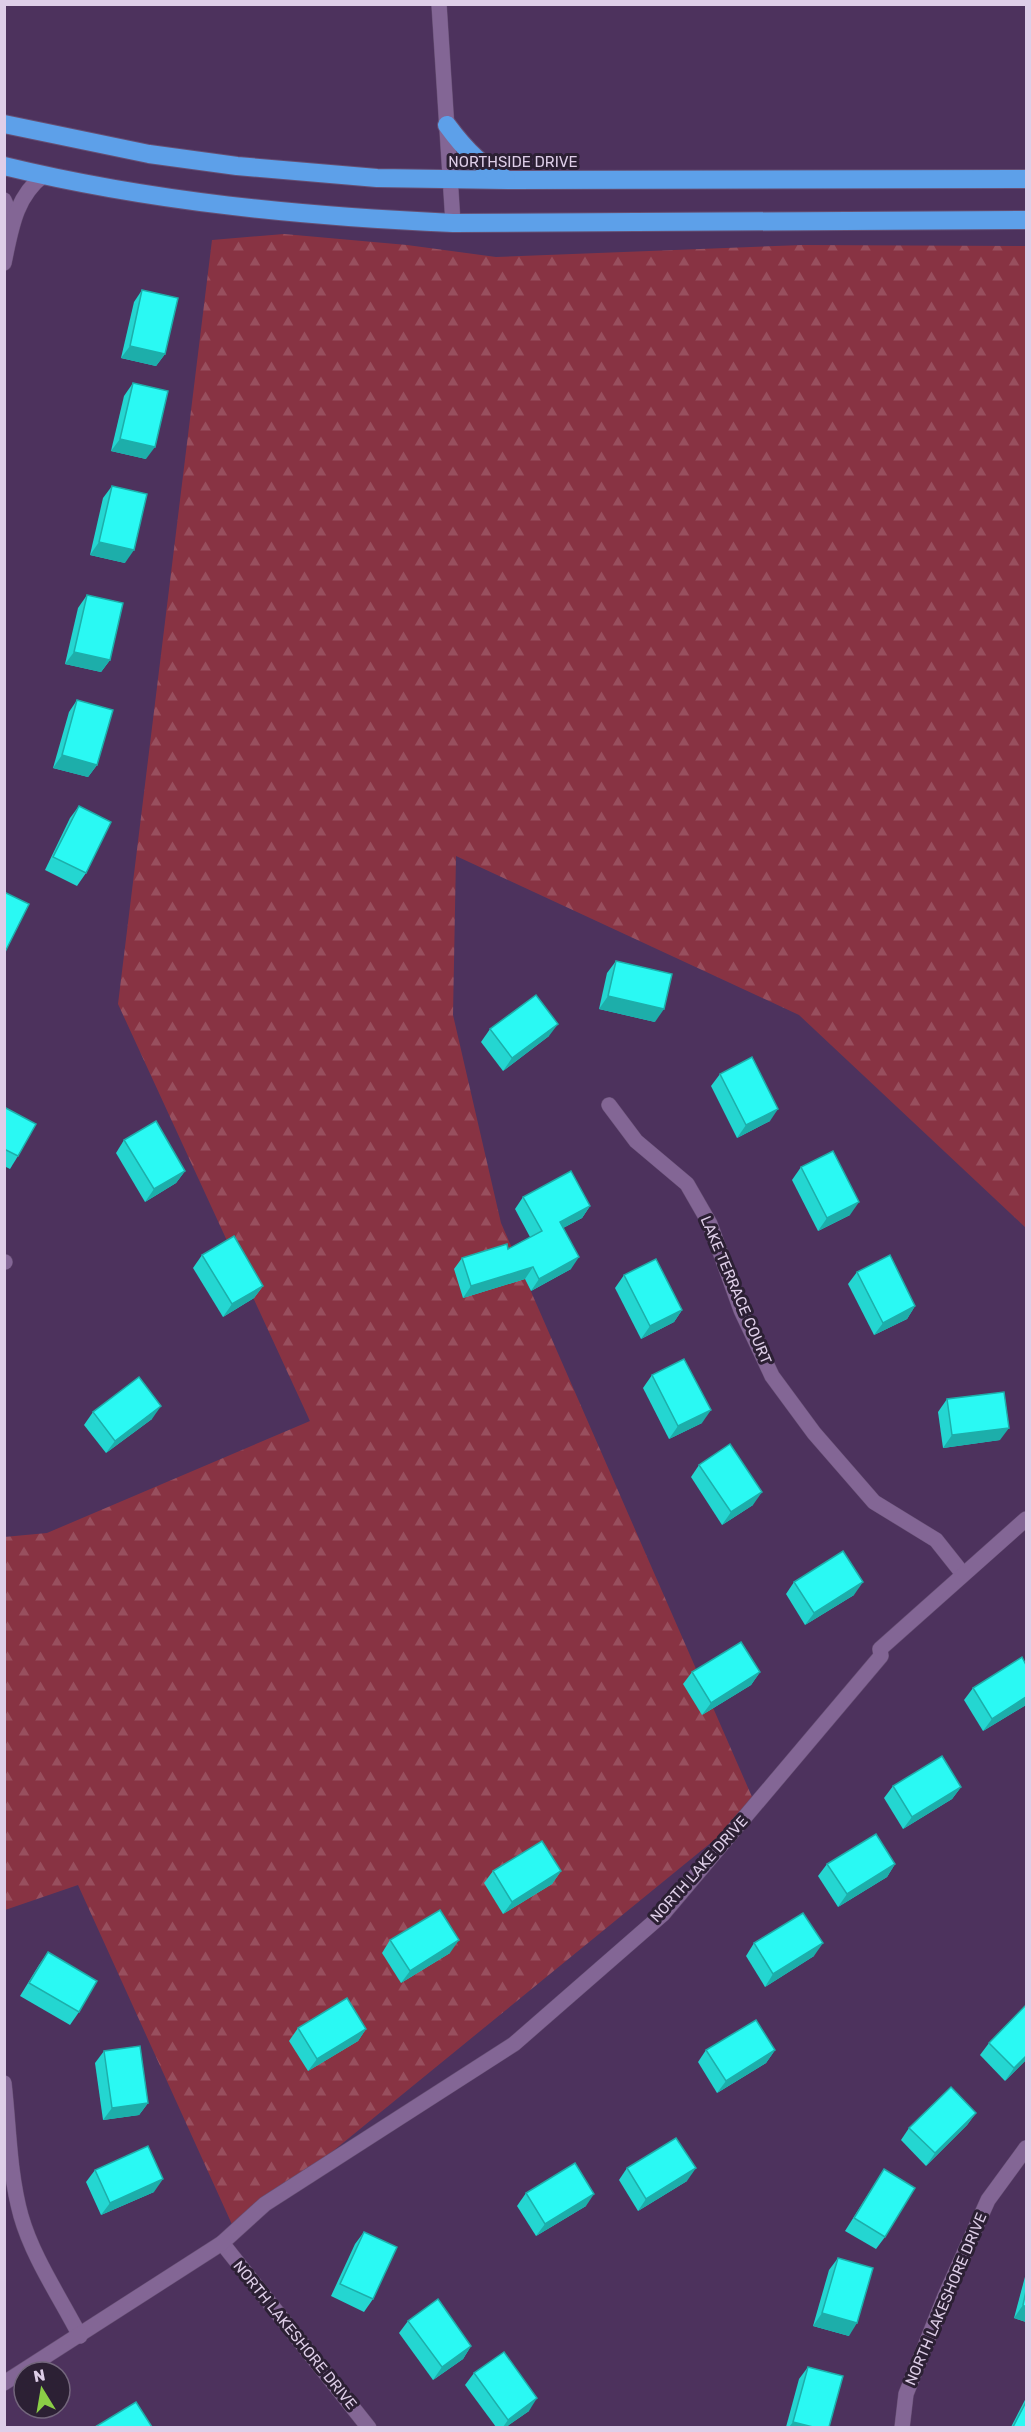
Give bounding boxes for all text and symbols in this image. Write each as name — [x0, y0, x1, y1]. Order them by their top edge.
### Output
street label: NORTHSIDE DRIVE — [448, 153, 578, 171]
street label: LAKE TERRACE COURT — [697, 1213, 775, 1367]
street label: NORTH LAKE DRIVE — [647, 1812, 751, 1926]
street label: NORTH LAKESHORE DRIVE — [901, 2210, 991, 2388]
street label: NORTH LAKESHORE DRIVE — [230, 2257, 360, 2413]
north arrow — [12, 2360, 72, 2420]
text: N — [32, 2365, 47, 2386]

